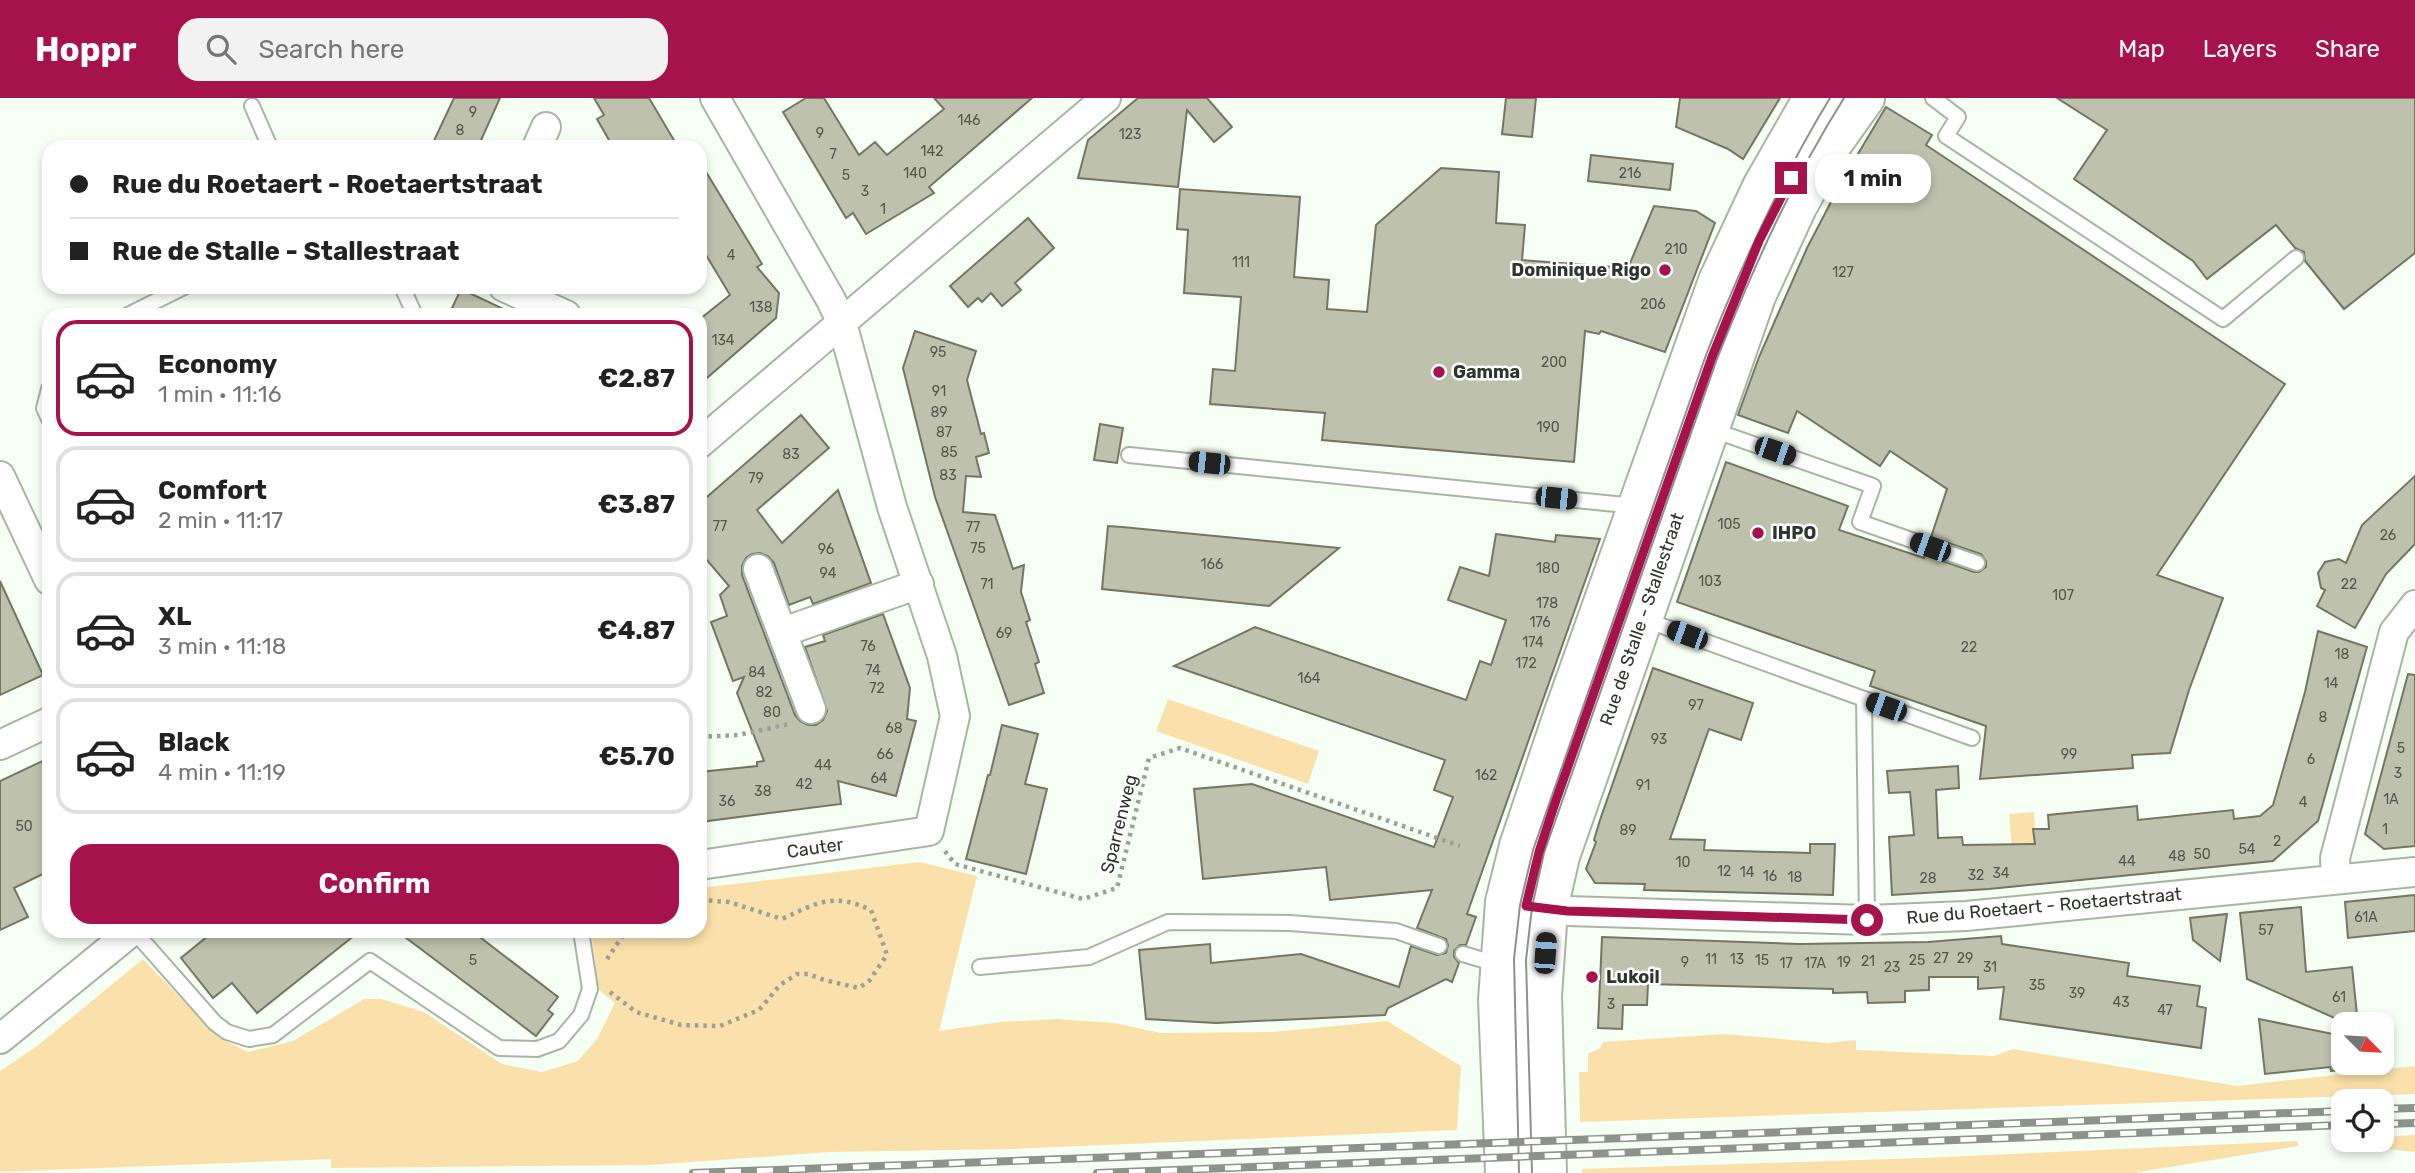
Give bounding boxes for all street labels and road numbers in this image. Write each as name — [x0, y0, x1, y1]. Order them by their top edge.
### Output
street label: Rue de Stalle - Stallestraat — [1595, 510, 1689, 728]
street label: Sparrenweg — [1096, 772, 1142, 876]
street label: Cauter — [785, 833, 845, 863]
street label: Rue du Roetaert - Roetaertstraat — [1905, 883, 2183, 929]

